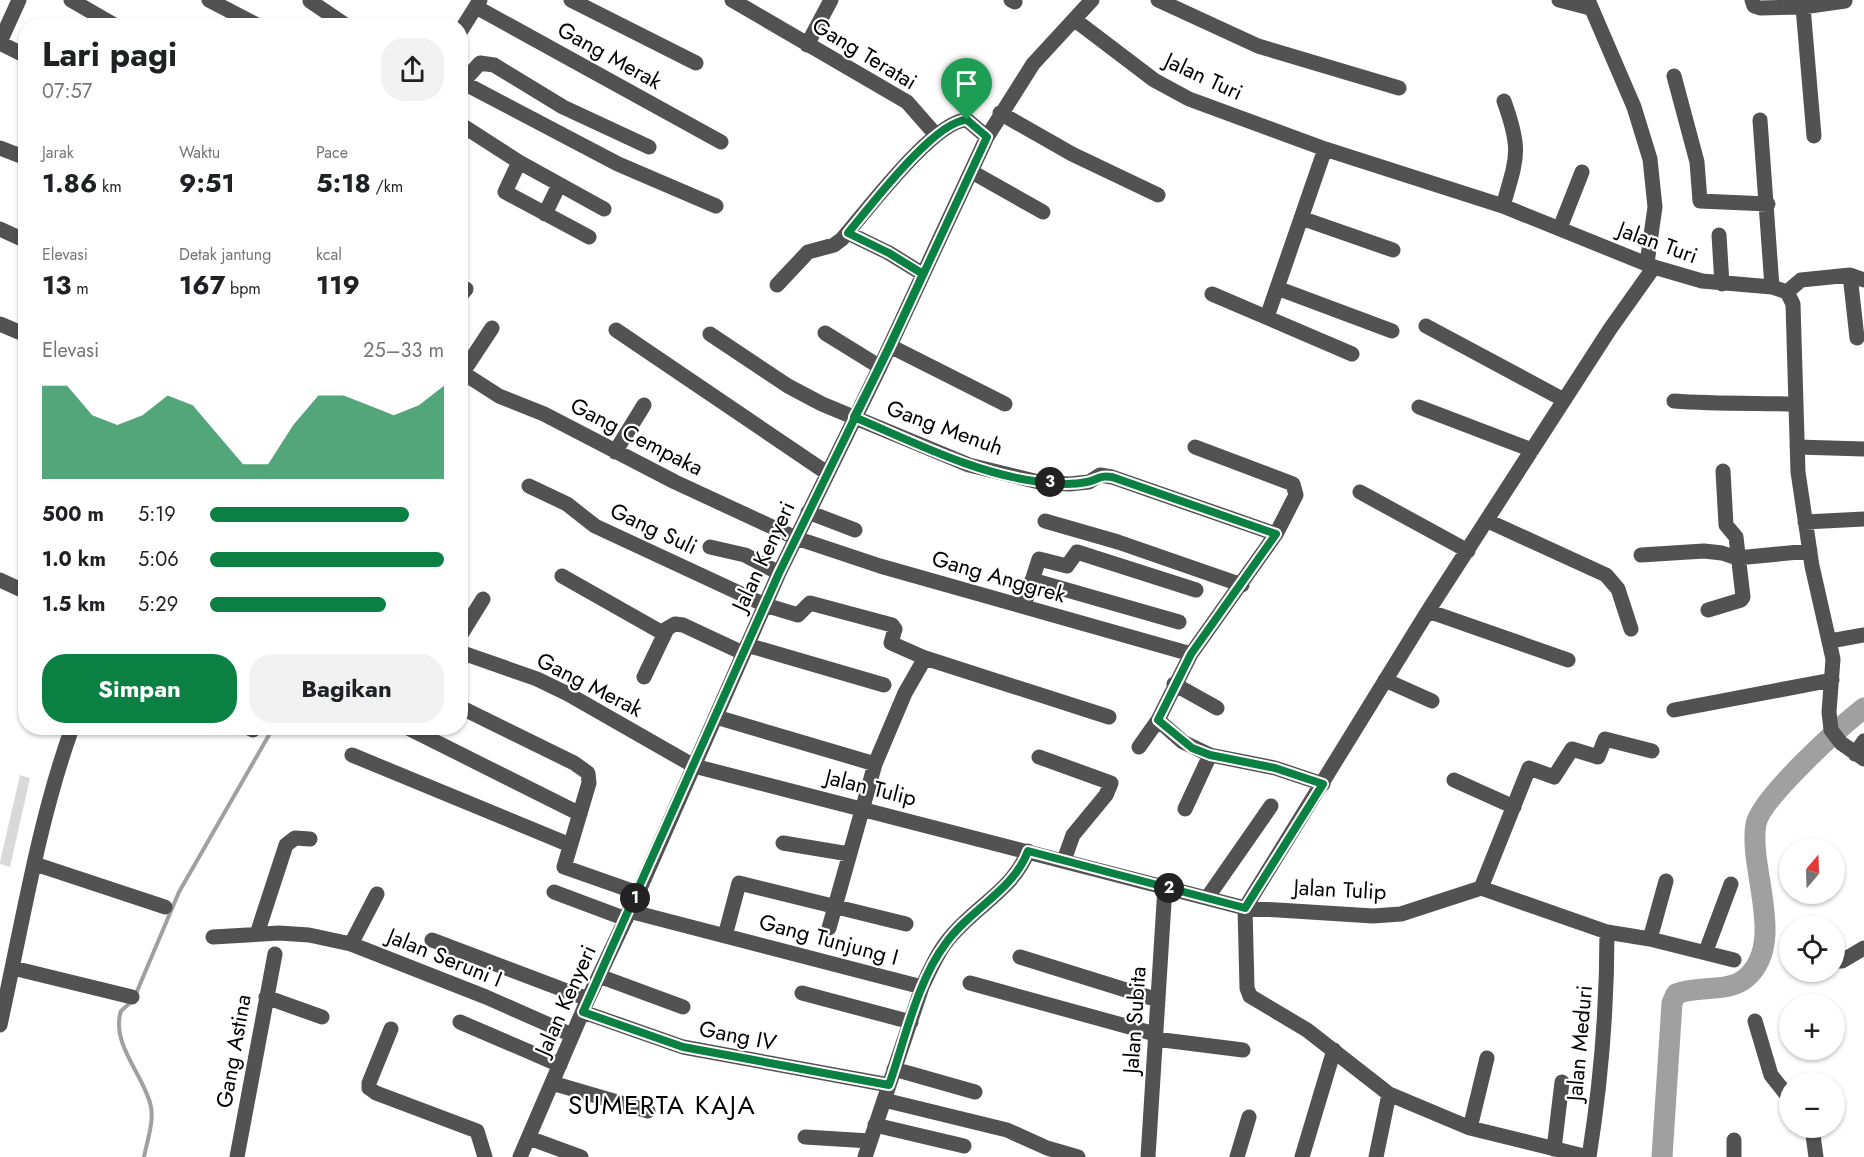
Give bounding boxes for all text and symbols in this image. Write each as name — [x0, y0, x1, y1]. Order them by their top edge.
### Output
street label: Gang Teratai — [806, 9, 924, 97]
street label: Gang Merak — [552, 13, 668, 97]
text: Lari pagi — [42, 31, 177, 78]
button: share — [381, 38, 444, 101]
street label: Jalan Turi — [1157, 43, 1248, 108]
pin — [941, 58, 992, 120]
icon: arrive — [950, 67, 983, 100]
text: 07:57 — [42, 77, 92, 106]
text: Jarak — [42, 141, 74, 164]
text: Waktu — [179, 141, 220, 164]
text: Pace — [316, 141, 348, 164]
text: 1.86 — [42, 164, 97, 202]
text: 9:51 — [179, 164, 235, 202]
text: 5:18 — [316, 164, 371, 202]
text: km — [97, 175, 122, 198]
text: /km — [371, 175, 403, 198]
street label: Jalan Turi — [1611, 212, 1702, 271]
text: Elevasi — [42, 243, 88, 266]
text: Detak jantung — [179, 243, 271, 266]
text: kcal — [316, 243, 342, 266]
text: 13 — [42, 266, 71, 304]
text: 167 — [179, 266, 225, 304]
text: 119 — [316, 266, 360, 304]
text: m — [71, 277, 89, 300]
text: bpm — [225, 277, 261, 300]
text: Elevasi — [42, 336, 99, 365]
text: 25–33 m — [363, 336, 444, 365]
street label: Gang Cempaka — [565, 389, 709, 483]
street label: Gang Menuh — [882, 391, 1008, 463]
pin: 3 — [1035, 467, 1065, 497]
text: 3 — [1045, 470, 1055, 493]
street label: Gang Suli — [605, 494, 703, 562]
street label: Jalan Kenyeri — [722, 496, 802, 619]
text: 500 m — [42, 500, 104, 529]
text: 5:19 — [138, 500, 176, 529]
street label: Gang Anggrek — [928, 542, 1070, 610]
text: 1.0 km — [42, 545, 106, 574]
text: 5:06 — [138, 545, 179, 574]
text: 1.5 km — [42, 590, 105, 619]
text: 5:29 — [138, 590, 178, 619]
street label: Gang Merak — [531, 644, 649, 725]
button: Simpan — [42, 654, 237, 723]
button: Bagikan — [249, 654, 444, 723]
street label: Jalan Tulip — [819, 760, 920, 814]
north arrow — [1779, 838, 1845, 904]
map controls — [1779, 838, 1845, 1138]
street label: Jalan Tulip — [1290, 870, 1387, 907]
pin: 2 — [1154, 873, 1184, 903]
text: 2 — [1164, 876, 1174, 899]
pin: 1 — [620, 883, 650, 913]
text: 1 — [631, 886, 639, 909]
street label: Gang Tunjung I — [756, 905, 902, 973]
button: locate — [1779, 916, 1845, 982]
street label: Jalan Seruni I — [380, 918, 507, 995]
street label: Jalan Kenyeri — [525, 940, 604, 1063]
street label: Jalan Subita — [1114, 965, 1154, 1078]
street label: Jalan Meduri — [1558, 984, 1600, 1105]
street label: Gang Astina — [207, 992, 259, 1110]
button: + — [1779, 994, 1845, 1060]
street label: Gang IV — [697, 1012, 780, 1058]
button: − — [1779, 1072, 1845, 1138]
district label: SUMERTA KAJA — [568, 1086, 756, 1124]

